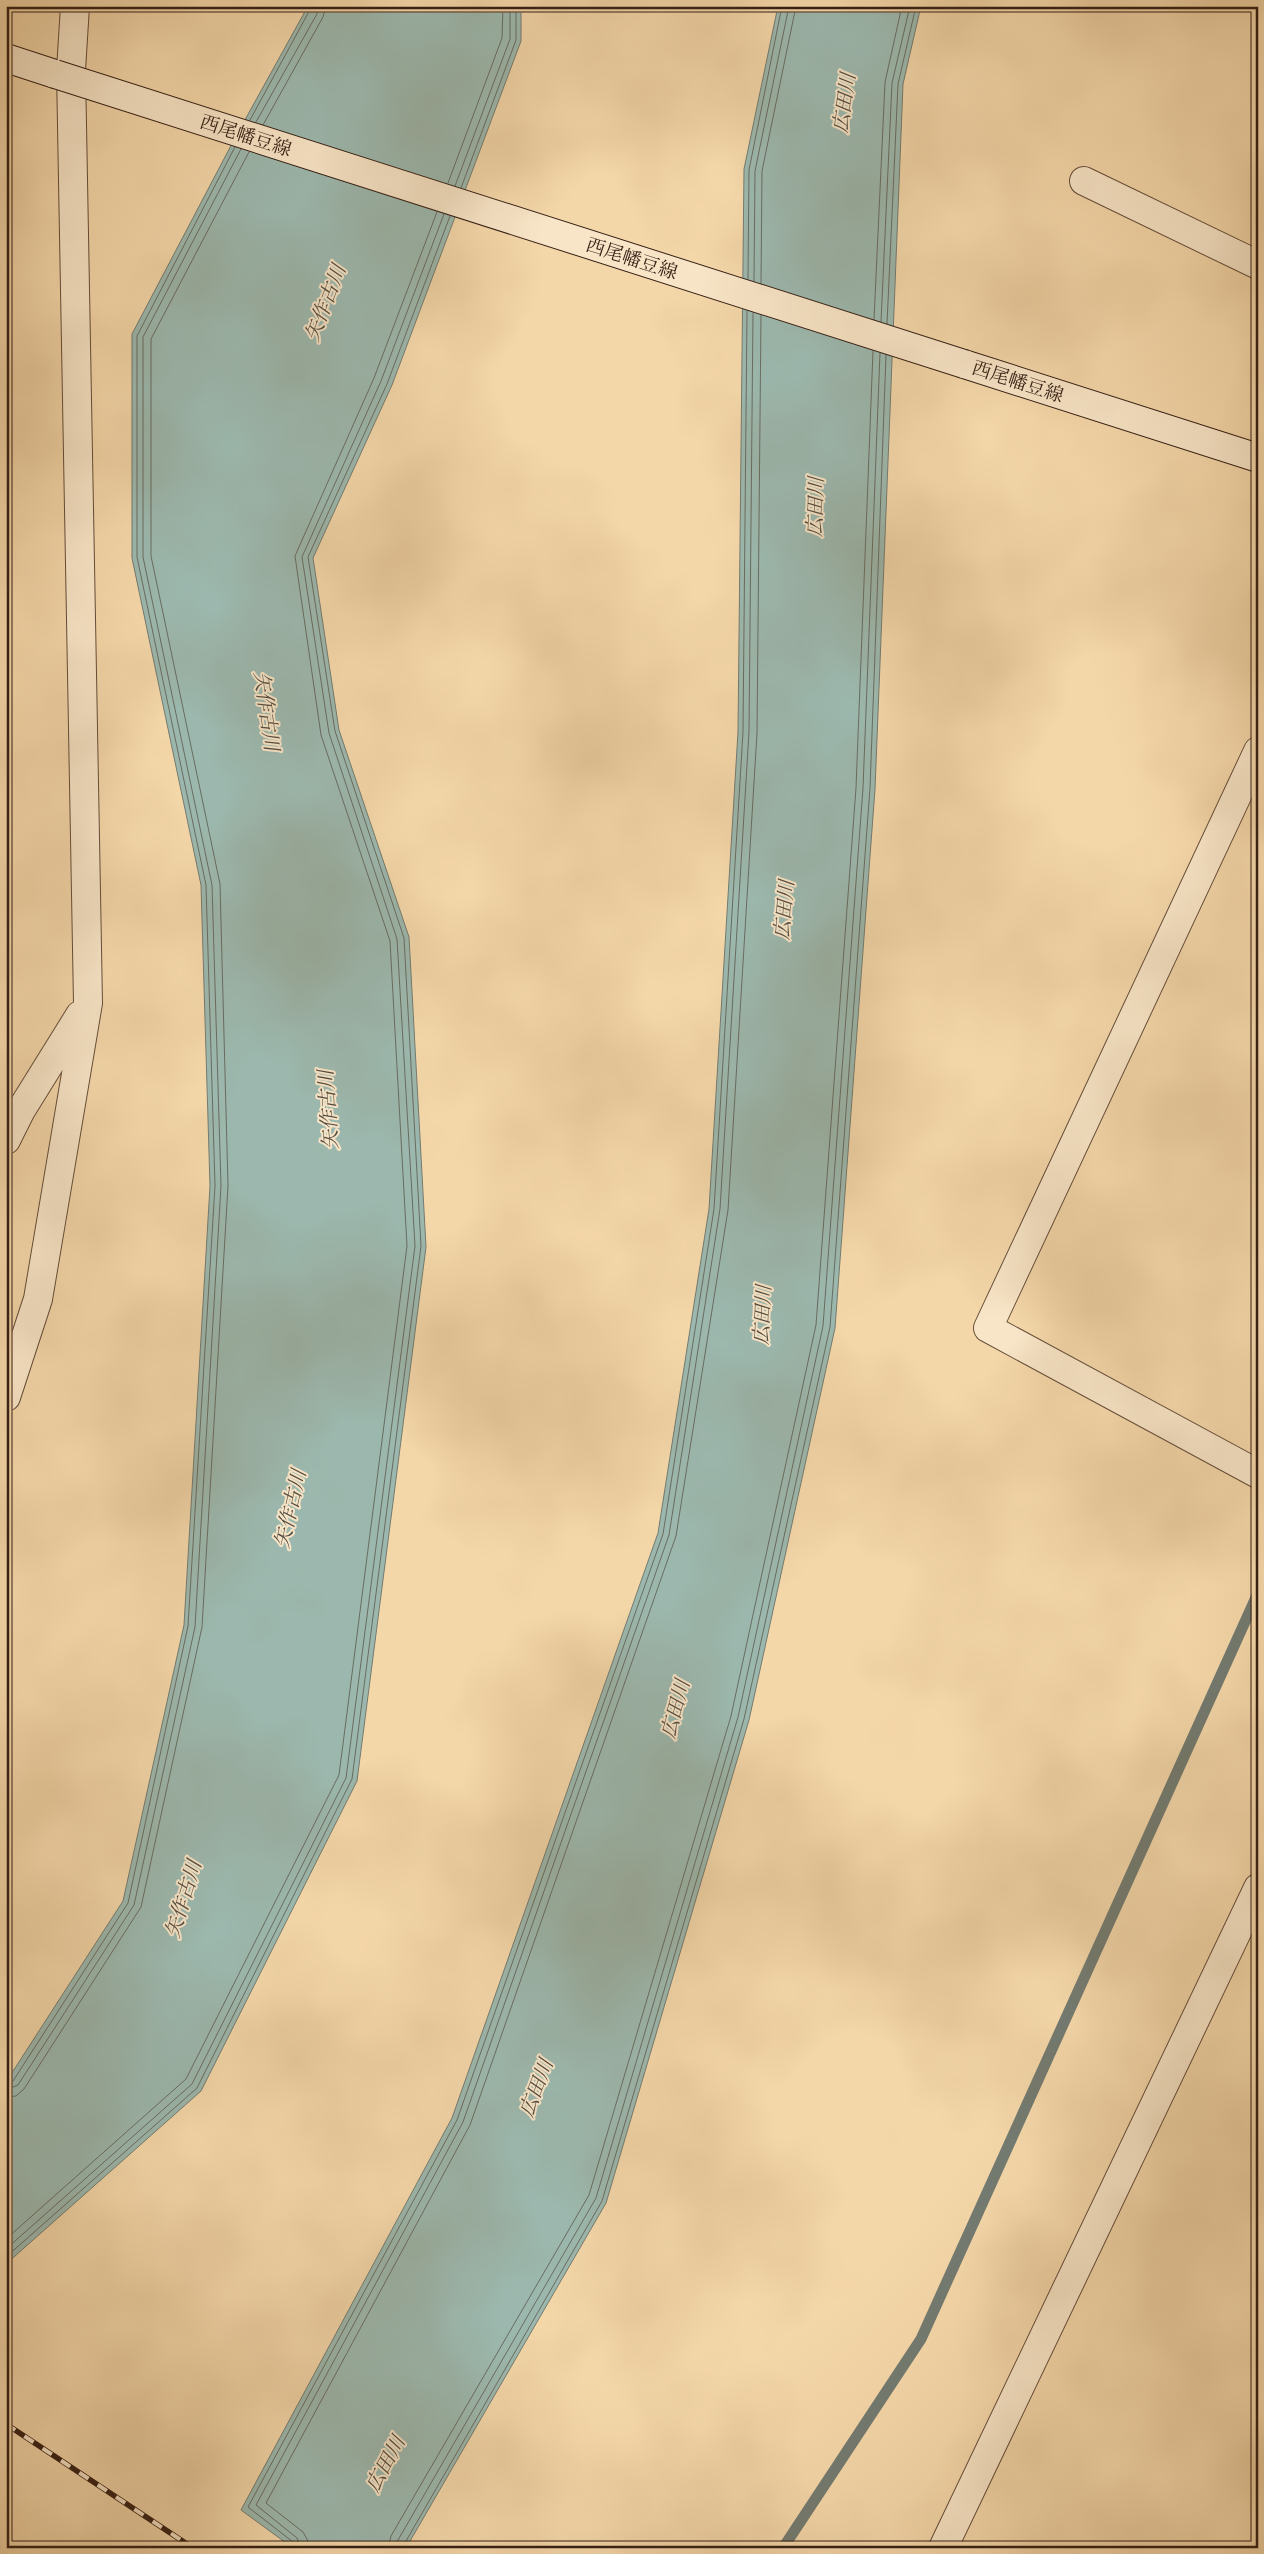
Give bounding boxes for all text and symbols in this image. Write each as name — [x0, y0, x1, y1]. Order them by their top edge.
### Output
water label: 広田川 — [827, 70, 862, 135]
street label: 西尾幡豆線 — [196, 109, 295, 163]
street label: 西尾幡豆線 — [582, 232, 681, 286]
water label: 矢作古川 — [299, 259, 353, 345]
street label: 西尾幡豆線 — [968, 355, 1067, 409]
water label: 広田川 — [801, 475, 830, 537]
water label: 矢作古川 — [248, 670, 286, 755]
water label: 広田川 — [768, 877, 801, 941]
water label: 矢作古川 — [312, 1067, 345, 1151]
water label: 広田川 — [747, 1282, 778, 1346]
water label: 矢作古川 — [268, 1465, 313, 1551]
water label: 広田川 — [655, 1675, 697, 1742]
water label: 矢作古川 — [159, 1855, 209, 1941]
water label: 広田川 — [513, 2053, 561, 2121]
water label: 広田川 — [359, 2430, 412, 2497]

